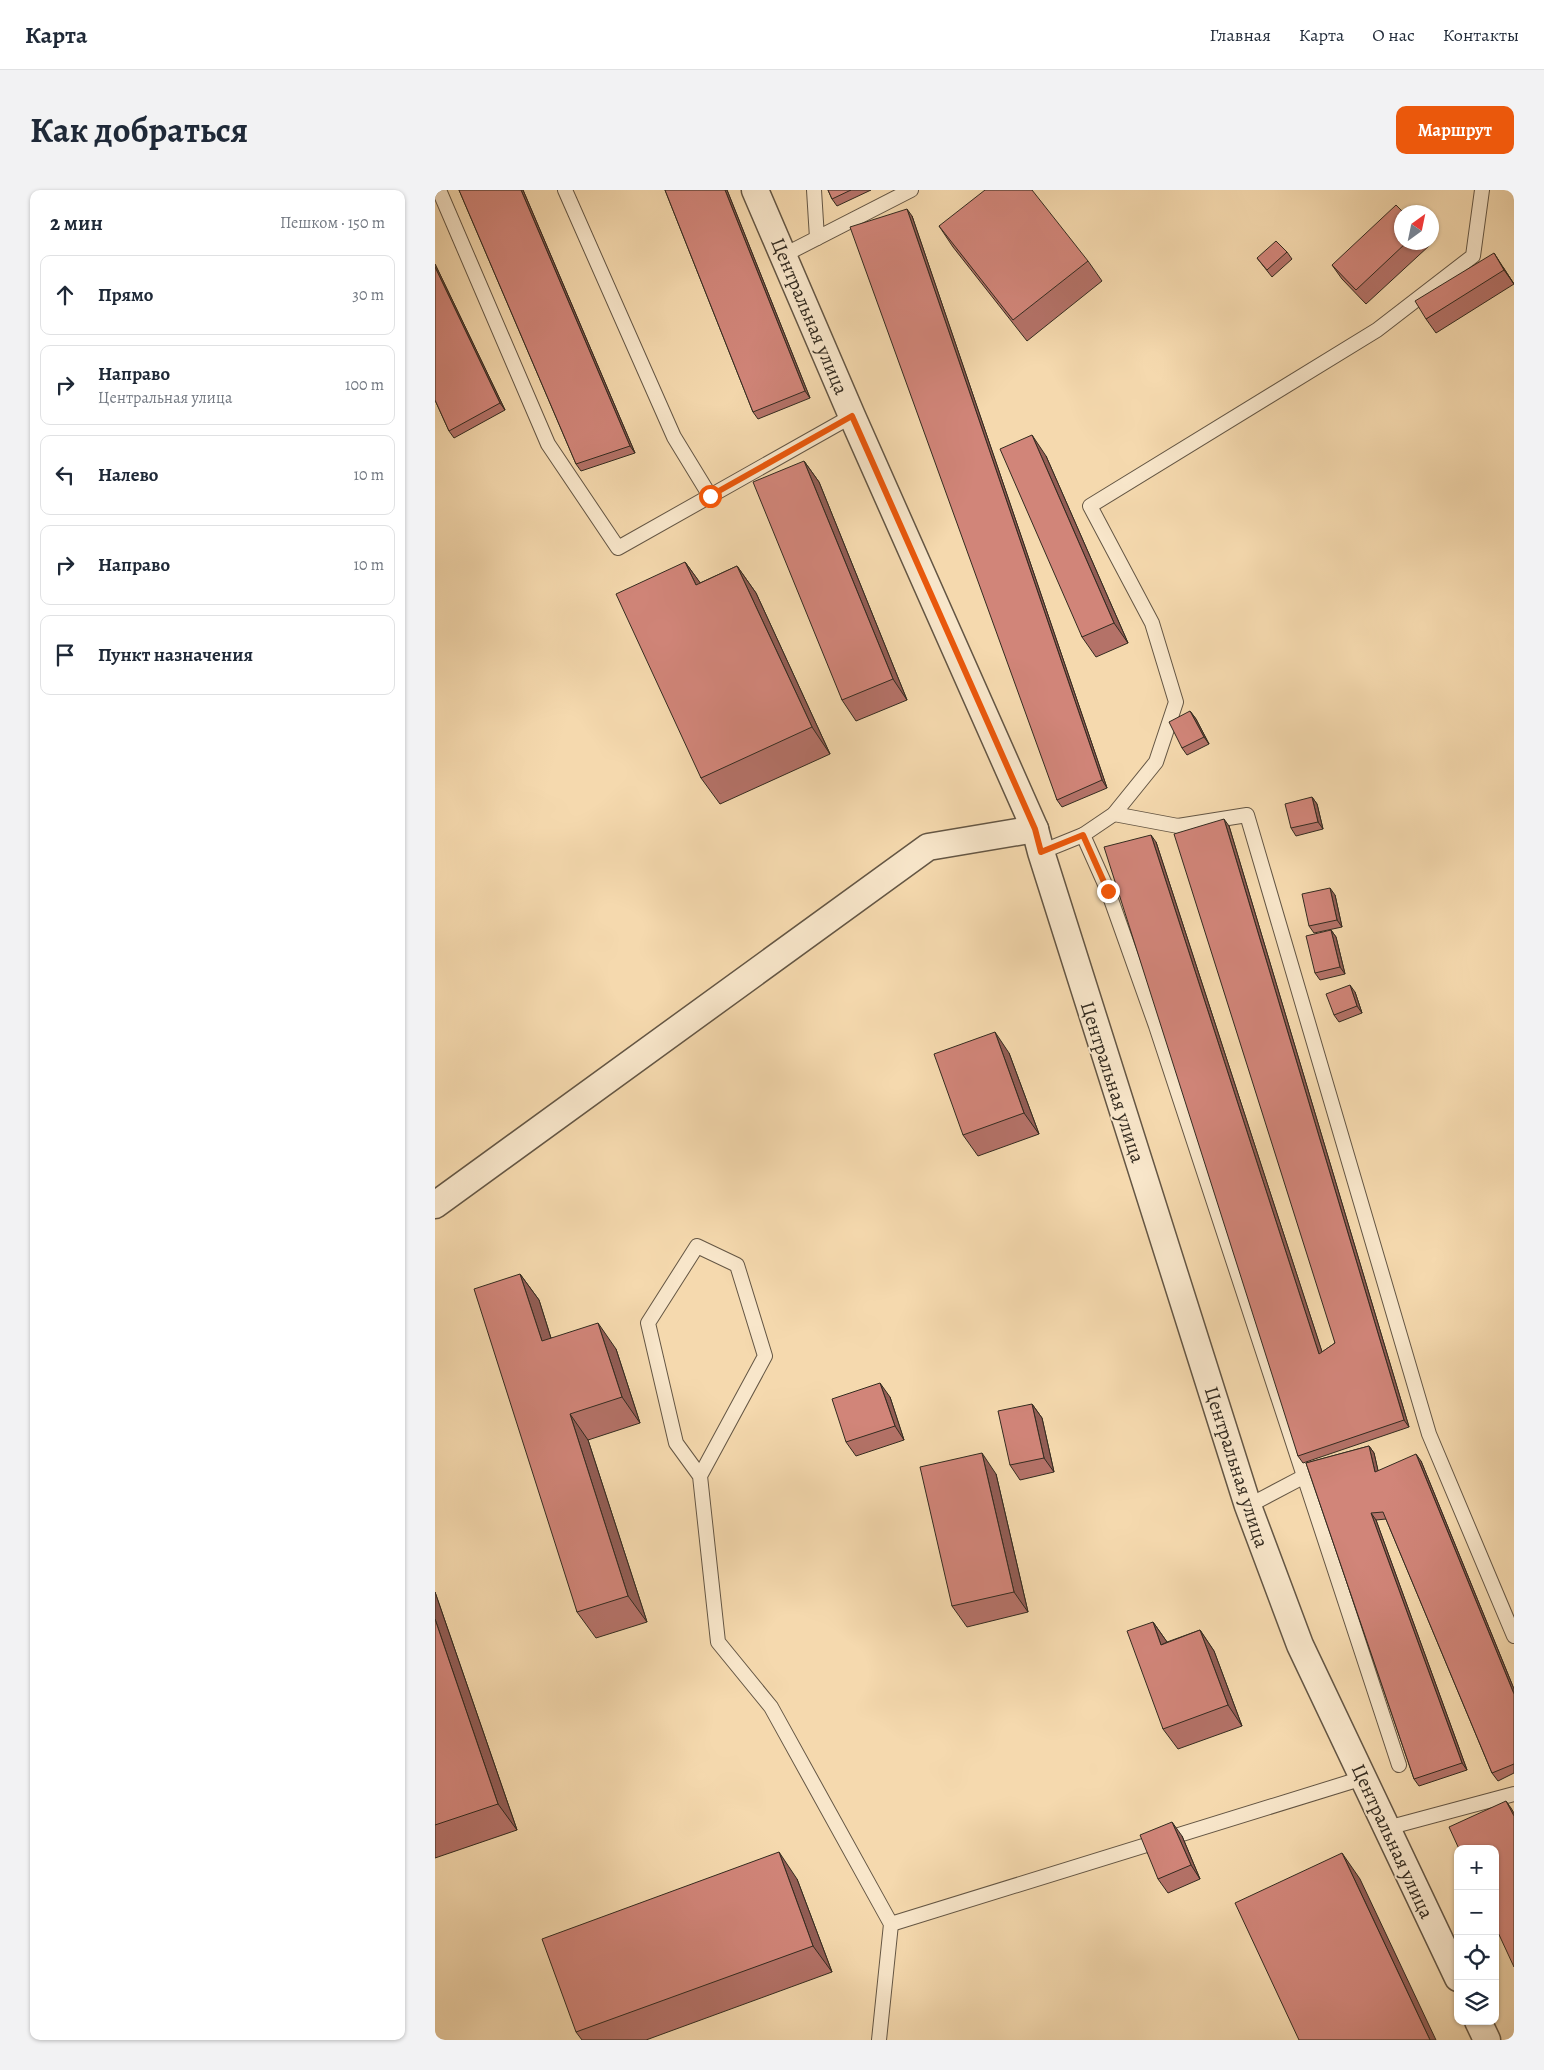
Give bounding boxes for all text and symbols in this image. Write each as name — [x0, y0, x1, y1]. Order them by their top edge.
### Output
text: Карта — [25, 19, 87, 51]
text: Главная — [1210, 23, 1271, 47]
text: Карта — [1299, 23, 1344, 47]
text: О нас — [1372, 23, 1415, 47]
text: Контакты — [1443, 23, 1519, 47]
text: Как добраться — [30, 106, 248, 154]
button: Маршрут — [1396, 106, 1514, 154]
north arrow — [1394, 205, 1439, 250]
text: 2 мин — [50, 209, 103, 237]
text: Пешком · 150 m — [280, 212, 385, 234]
street label: Центральная улица — [764, 234, 855, 399]
icon: ahead — [51, 281, 79, 309]
text: Прямо — [98, 282, 153, 308]
text: 30 m — [352, 284, 384, 306]
text: Направо — [98, 361, 170, 387]
icon: right — [51, 371, 79, 399]
text: 100 m — [345, 374, 384, 396]
text: Центральная улица — [98, 387, 232, 409]
icon: left — [51, 461, 79, 489]
text: Налево — [98, 462, 158, 488]
text: 10 m — [354, 464, 384, 486]
route start — [699, 485, 722, 508]
icon: right — [51, 551, 79, 579]
text: Направо — [98, 552, 170, 578]
text: 10 m — [354, 554, 384, 576]
icon: arrive — [51, 641, 79, 669]
text: Пункт назначения — [98, 642, 253, 668]
route end — [1097, 880, 1120, 903]
street label: Центральная улица — [1074, 998, 1152, 1167]
street label: Центральная улица — [1198, 1383, 1276, 1552]
street label: Центральная улица — [1345, 1759, 1441, 1924]
map controls — [1454, 1845, 1499, 2025]
button: + — [1454, 1845, 1499, 1890]
button: − — [1454, 1890, 1499, 1935]
button: locate — [1454, 1935, 1499, 1980]
button: layers — [1454, 1980, 1499, 2025]

